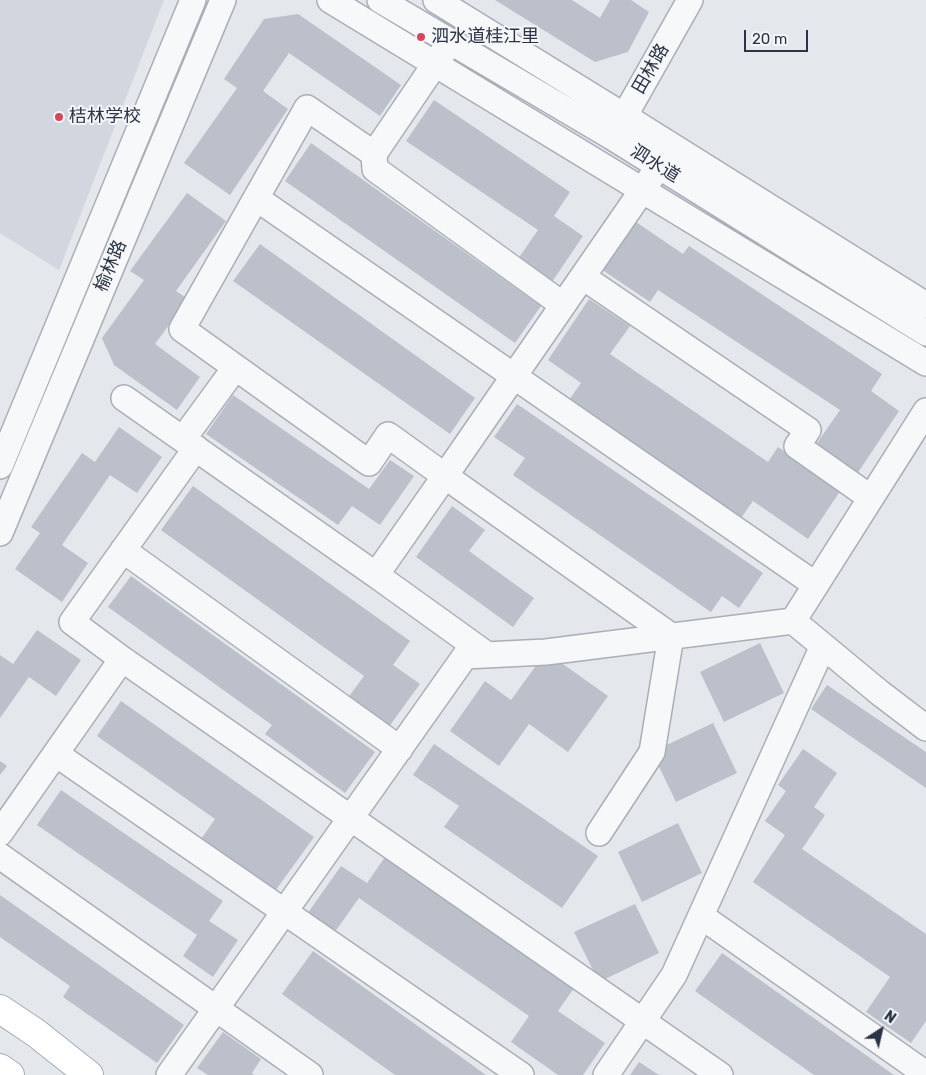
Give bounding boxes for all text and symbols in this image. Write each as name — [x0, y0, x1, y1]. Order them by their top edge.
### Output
scale bar — [746, 20, 810, 52]
place label: 泗水道桂江里 — [431, 26, 539, 48]
text: 20 m — [752, 30, 787, 48]
marker: 泗水道桂江里 — [415, 31, 427, 43]
street label: 田林路 — [628, 40, 674, 98]
place label: 桔林学校 — [69, 106, 141, 128]
marker: 桔林学校 — [53, 111, 65, 123]
street label: 泗水道 — [626, 141, 684, 187]
street label: 榆林路 — [91, 237, 131, 295]
north arrow — [856, 1005, 906, 1055]
text: N — [881, 1007, 899, 1027]

